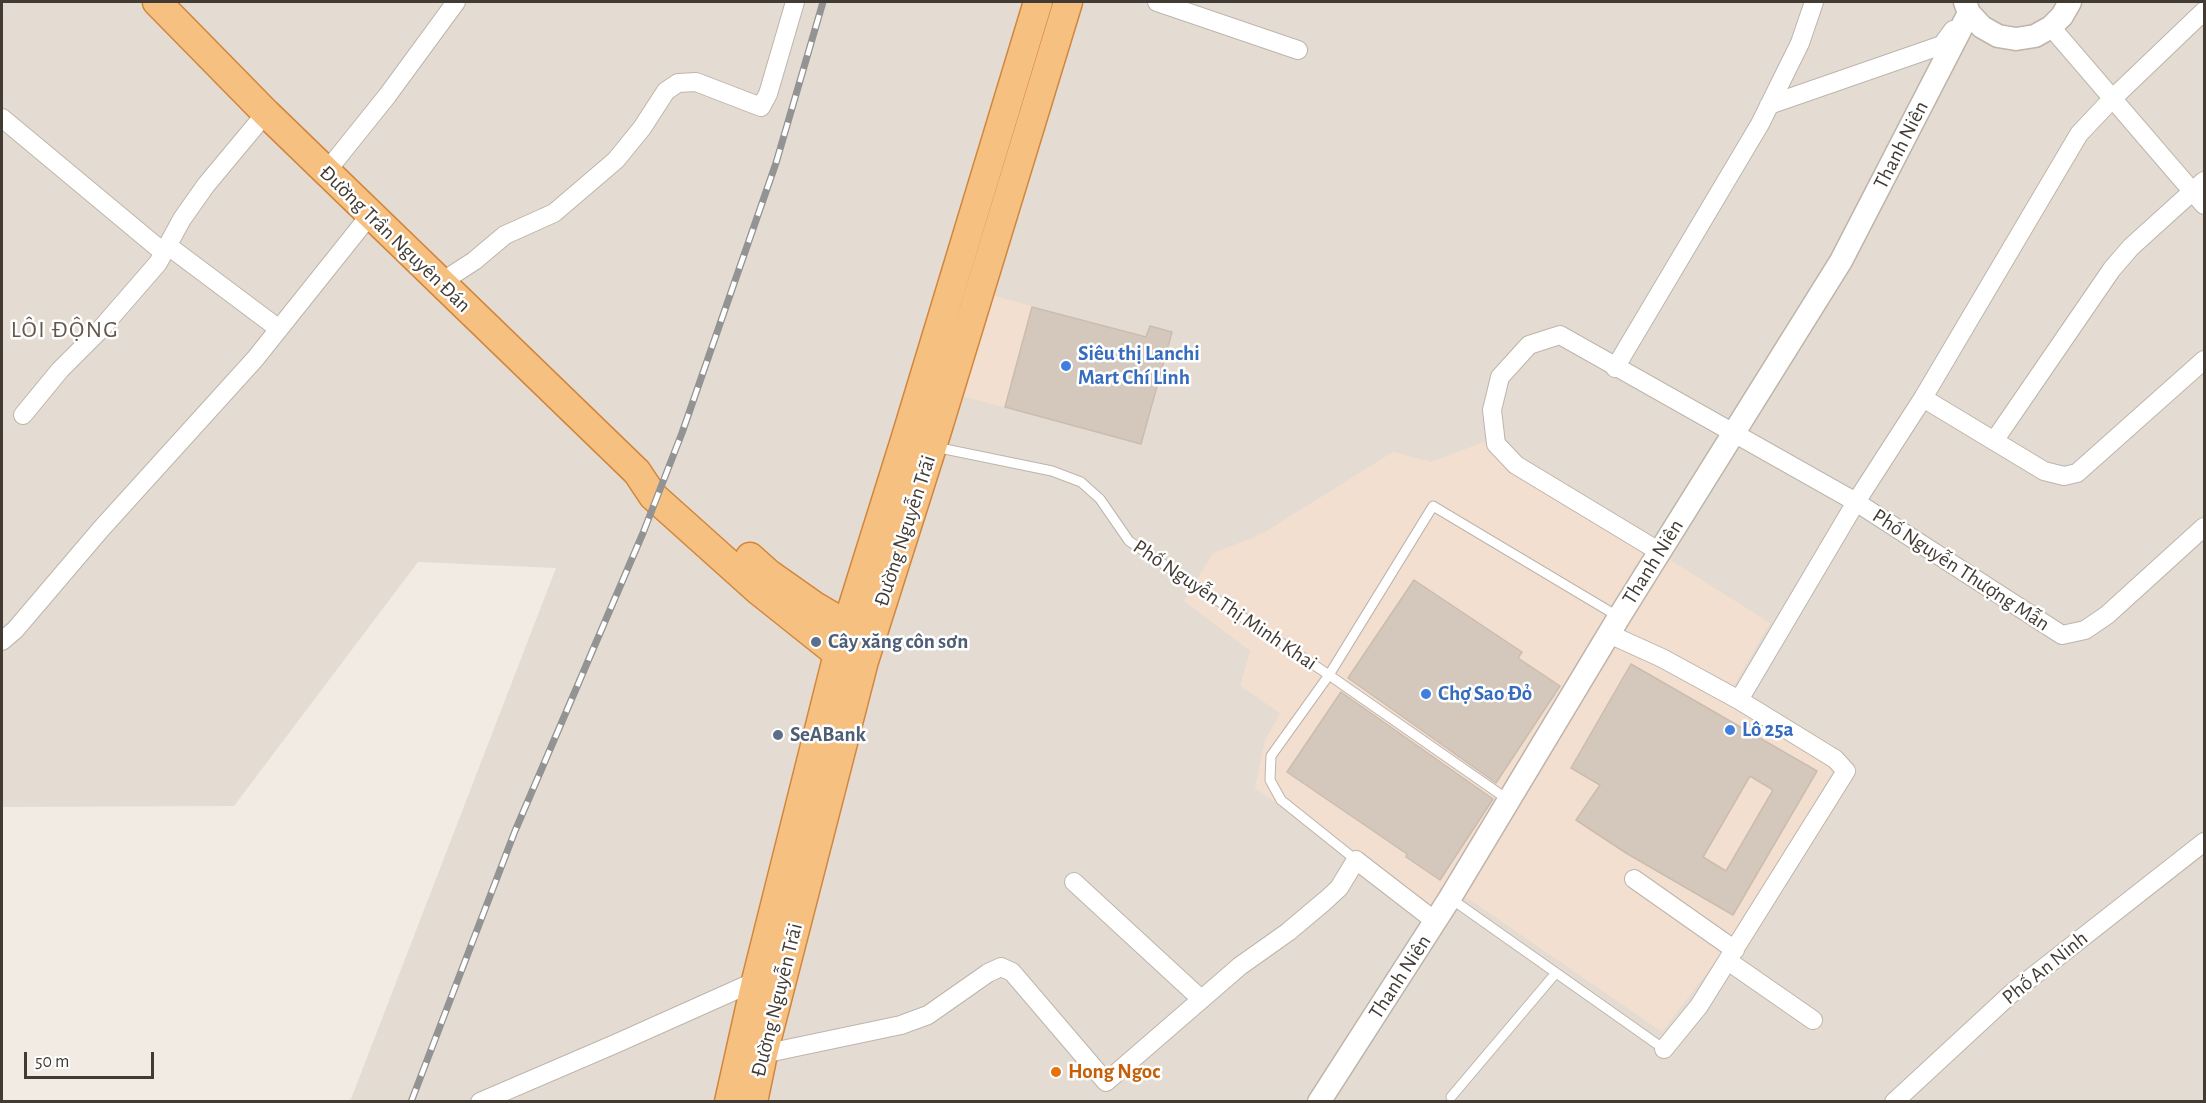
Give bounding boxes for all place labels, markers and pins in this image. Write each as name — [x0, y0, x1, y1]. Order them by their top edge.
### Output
place label: Siêu thị Lanchi Mart Chí Linh — [1078, 341, 1200, 391]
marker: Siêu thị Lanchi Mart Chí Linh — [1059, 359, 1073, 373]
place label: Cây xăng côn sơn — [828, 629, 968, 655]
marker: Cây xăng côn sơn — [809, 635, 823, 649]
place label: Chợ Sao Đỏ — [1438, 681, 1532, 707]
marker: Chợ Sao Đỏ — [1419, 687, 1433, 701]
place label: Lô 25a — [1742, 717, 1794, 743]
place label: SeABank — [790, 722, 866, 748]
marker: Lô 25a — [1723, 723, 1737, 737]
marker: SeABank — [771, 728, 785, 742]
place label: Hong Ngoc — [1068, 1059, 1160, 1085]
marker: Hong Ngoc — [1049, 1065, 1063, 1079]

